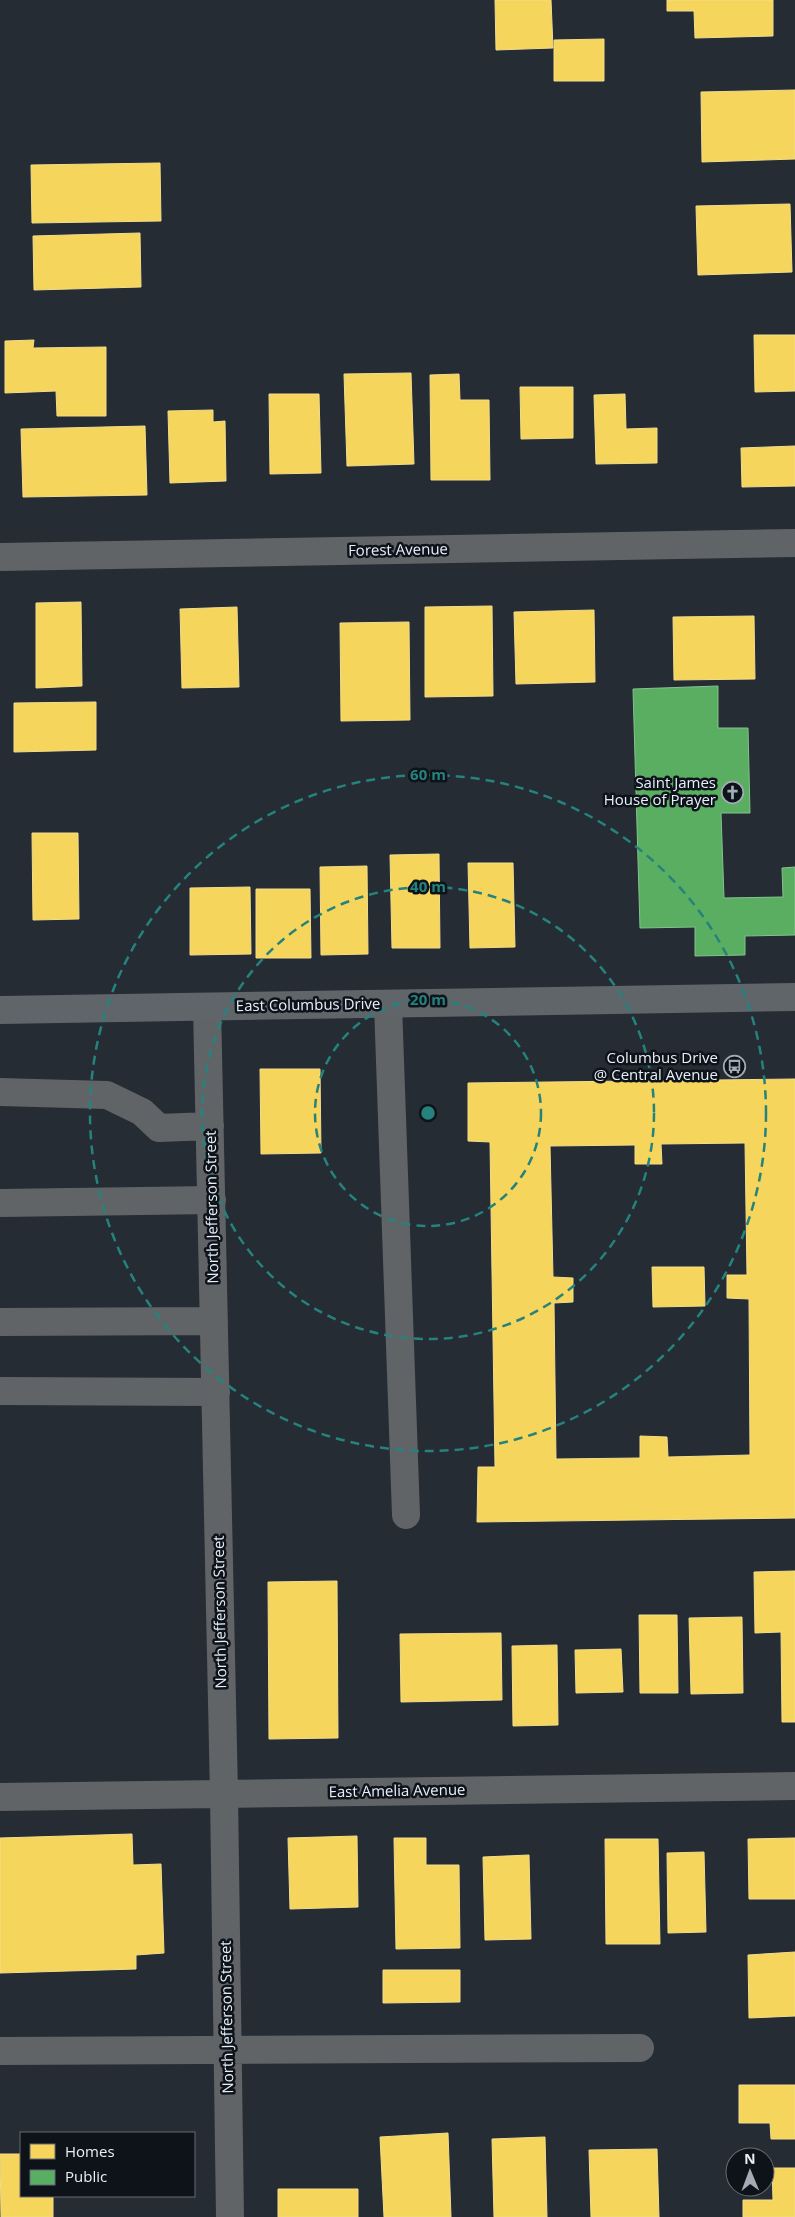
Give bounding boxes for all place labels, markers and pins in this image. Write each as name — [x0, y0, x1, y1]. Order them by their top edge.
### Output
place label: Saint James House of Prayer — [604, 772, 716, 809]
church icon: Saint James House of Prayer — [720, 780, 744, 804]
place label: Columbus Drive @ Central Avenue — [594, 1047, 718, 1084]
bus stop icon: Columbus Drive @ Central Avenue — [722, 1055, 746, 1079]
centre of rings — [419, 1104, 437, 1122]

